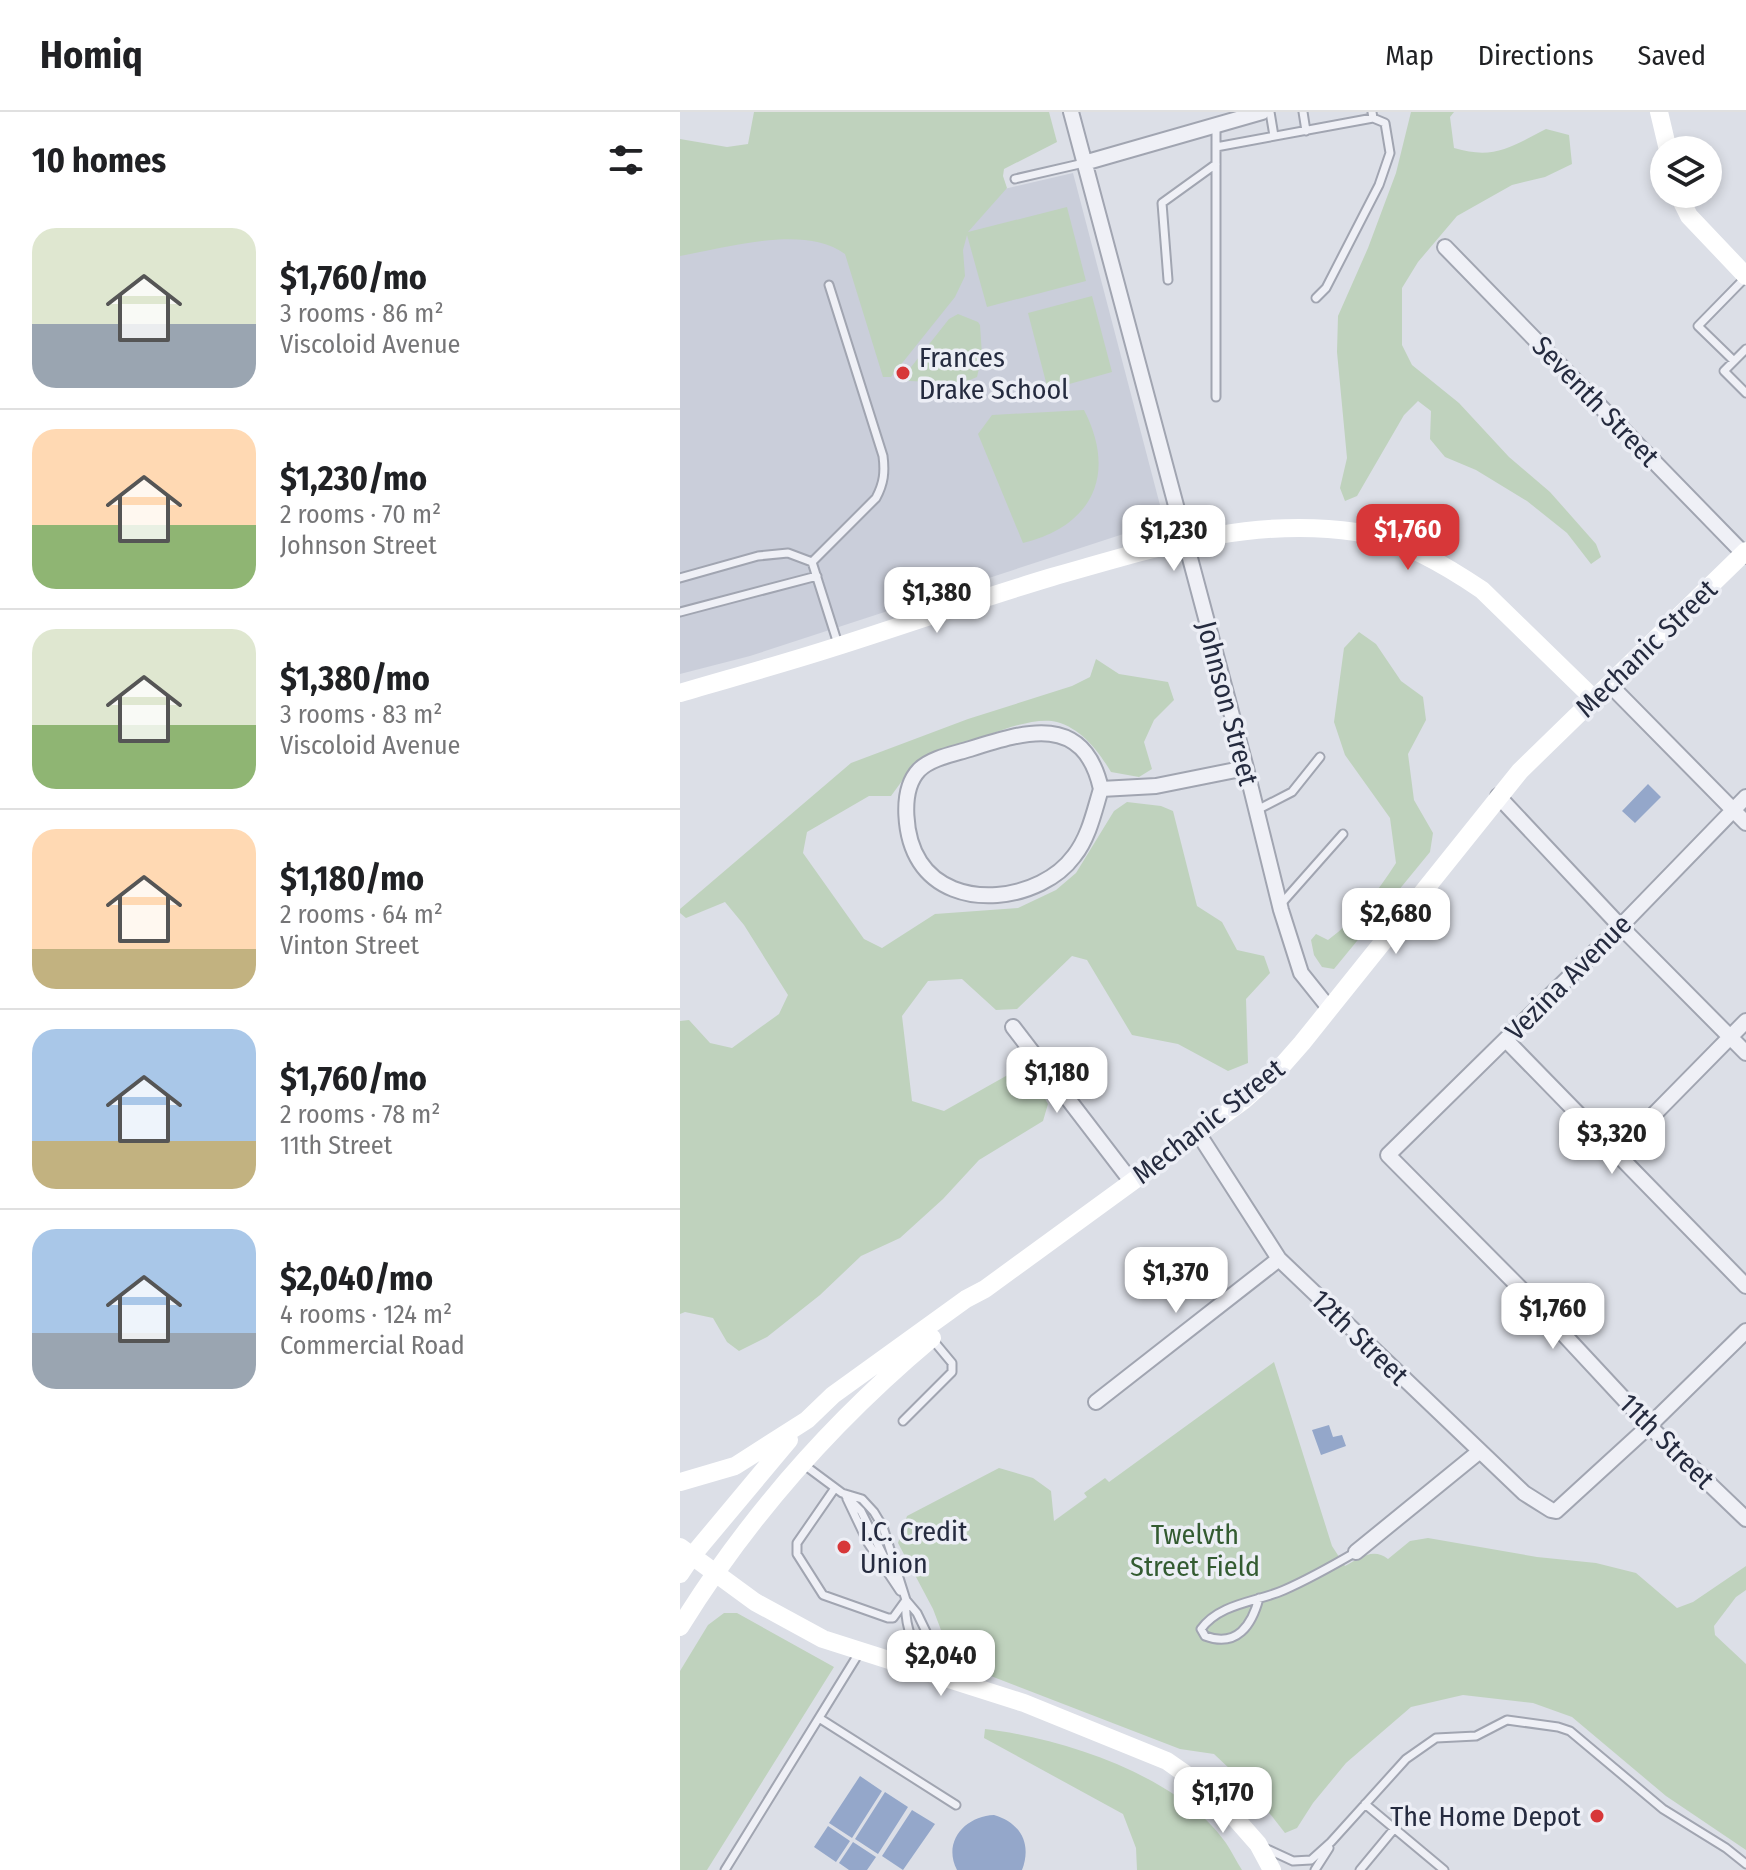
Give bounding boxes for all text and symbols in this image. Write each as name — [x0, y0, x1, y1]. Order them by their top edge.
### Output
text: Homiq — [40, 32, 143, 78]
text: Map — [1385, 39, 1434, 72]
text: Directions — [1478, 39, 1594, 72]
text: Saved — [1638, 39, 1706, 72]
map controls — [1650, 136, 1722, 208]
button: layers — [1650, 136, 1722, 208]
icon: filters — [604, 138, 648, 182]
text: 10 homes — [32, 140, 166, 181]
text: $1,760/mo — [280, 257, 427, 298]
icon: home — [96, 260, 192, 356]
text: 3 rooms · 86 m² — [280, 298, 444, 329]
text: Viscoloid Avenue — [280, 329, 460, 360]
street label: Seventh Street — [1525, 330, 1666, 474]
place label: Frances Drake School — [919, 341, 1069, 406]
marker: Frances Drake School — [894, 364, 912, 382]
text: $1,230/mo — [280, 458, 427, 499]
icon: home — [96, 461, 192, 557]
text: 2 rooms · 70 m² — [280, 499, 441, 530]
pin: $1,760 — [1343, 504, 1473, 572]
pin: $1,230 — [1109, 505, 1239, 573]
text: $1,760 — [1374, 514, 1442, 545]
text: $1,230 — [1140, 515, 1208, 546]
text: Johnson Street — [280, 530, 437, 561]
pin: $1,380 — [872, 567, 1002, 635]
street label: Mechanic Street — [1569, 572, 1724, 724]
text: $1,380 — [902, 577, 972, 608]
street label: Johnson Street — [1190, 617, 1266, 790]
text: $1,380/mo — [280, 658, 430, 699]
icon: home — [96, 661, 192, 757]
text: 3 rooms · 83 m² — [280, 699, 442, 730]
text: Viscoloid Avenue — [280, 730, 460, 761]
text: $1,180/mo — [280, 858, 424, 899]
icon: home — [96, 861, 192, 957]
pin: $2,680 — [1331, 888, 1461, 956]
text: $2,680 — [1360, 898, 1432, 929]
text: 2 rooms · 64 m² — [280, 899, 443, 930]
street label: Vezina Avenue — [1499, 908, 1638, 1047]
text: Vinton Street — [280, 930, 419, 961]
pin: $1,180 — [992, 1047, 1122, 1115]
street label: Mechanic Street — [1126, 1051, 1291, 1191]
text: $1,180 — [1024, 1057, 1090, 1088]
text: $1,760/mo — [280, 1058, 427, 1099]
icon: home — [96, 1061, 192, 1157]
text: 2 rooms · 78 m² — [280, 1099, 441, 1130]
pin: $3,320 — [1547, 1108, 1677, 1176]
text: $3,320 — [1577, 1118, 1647, 1149]
text: 11th Street — [280, 1130, 392, 1161]
pin: $1,370 — [1111, 1247, 1241, 1315]
text: $1,370 — [1143, 1257, 1209, 1288]
text: $2,040/mo — [280, 1258, 433, 1299]
icon: home — [96, 1261, 192, 1357]
street label: 12th Street — [1304, 1283, 1416, 1392]
pin: $1,760 — [1488, 1283, 1618, 1351]
text: $1,760 — [1519, 1293, 1587, 1324]
text: 4 rooms · 124 m² — [280, 1299, 452, 1330]
text: Commercial Road — [280, 1330, 465, 1361]
street label: 11th Street — [1612, 1387, 1722, 1496]
place label: I.C. Credit Union — [860, 1515, 968, 1580]
park label: Twelvth Street Field — [1130, 1518, 1260, 1583]
marker: I.C. Credit Union — [835, 1538, 853, 1556]
pin: $2,040 — [876, 1630, 1006, 1698]
text: $2,040 — [905, 1640, 977, 1671]
pin: $1,170 — [1158, 1767, 1288, 1835]
text: $1,170 — [1192, 1777, 1254, 1808]
place label: The Home Depot — [1390, 1800, 1582, 1833]
marker: The Home Depot — [1588, 1807, 1606, 1825]

